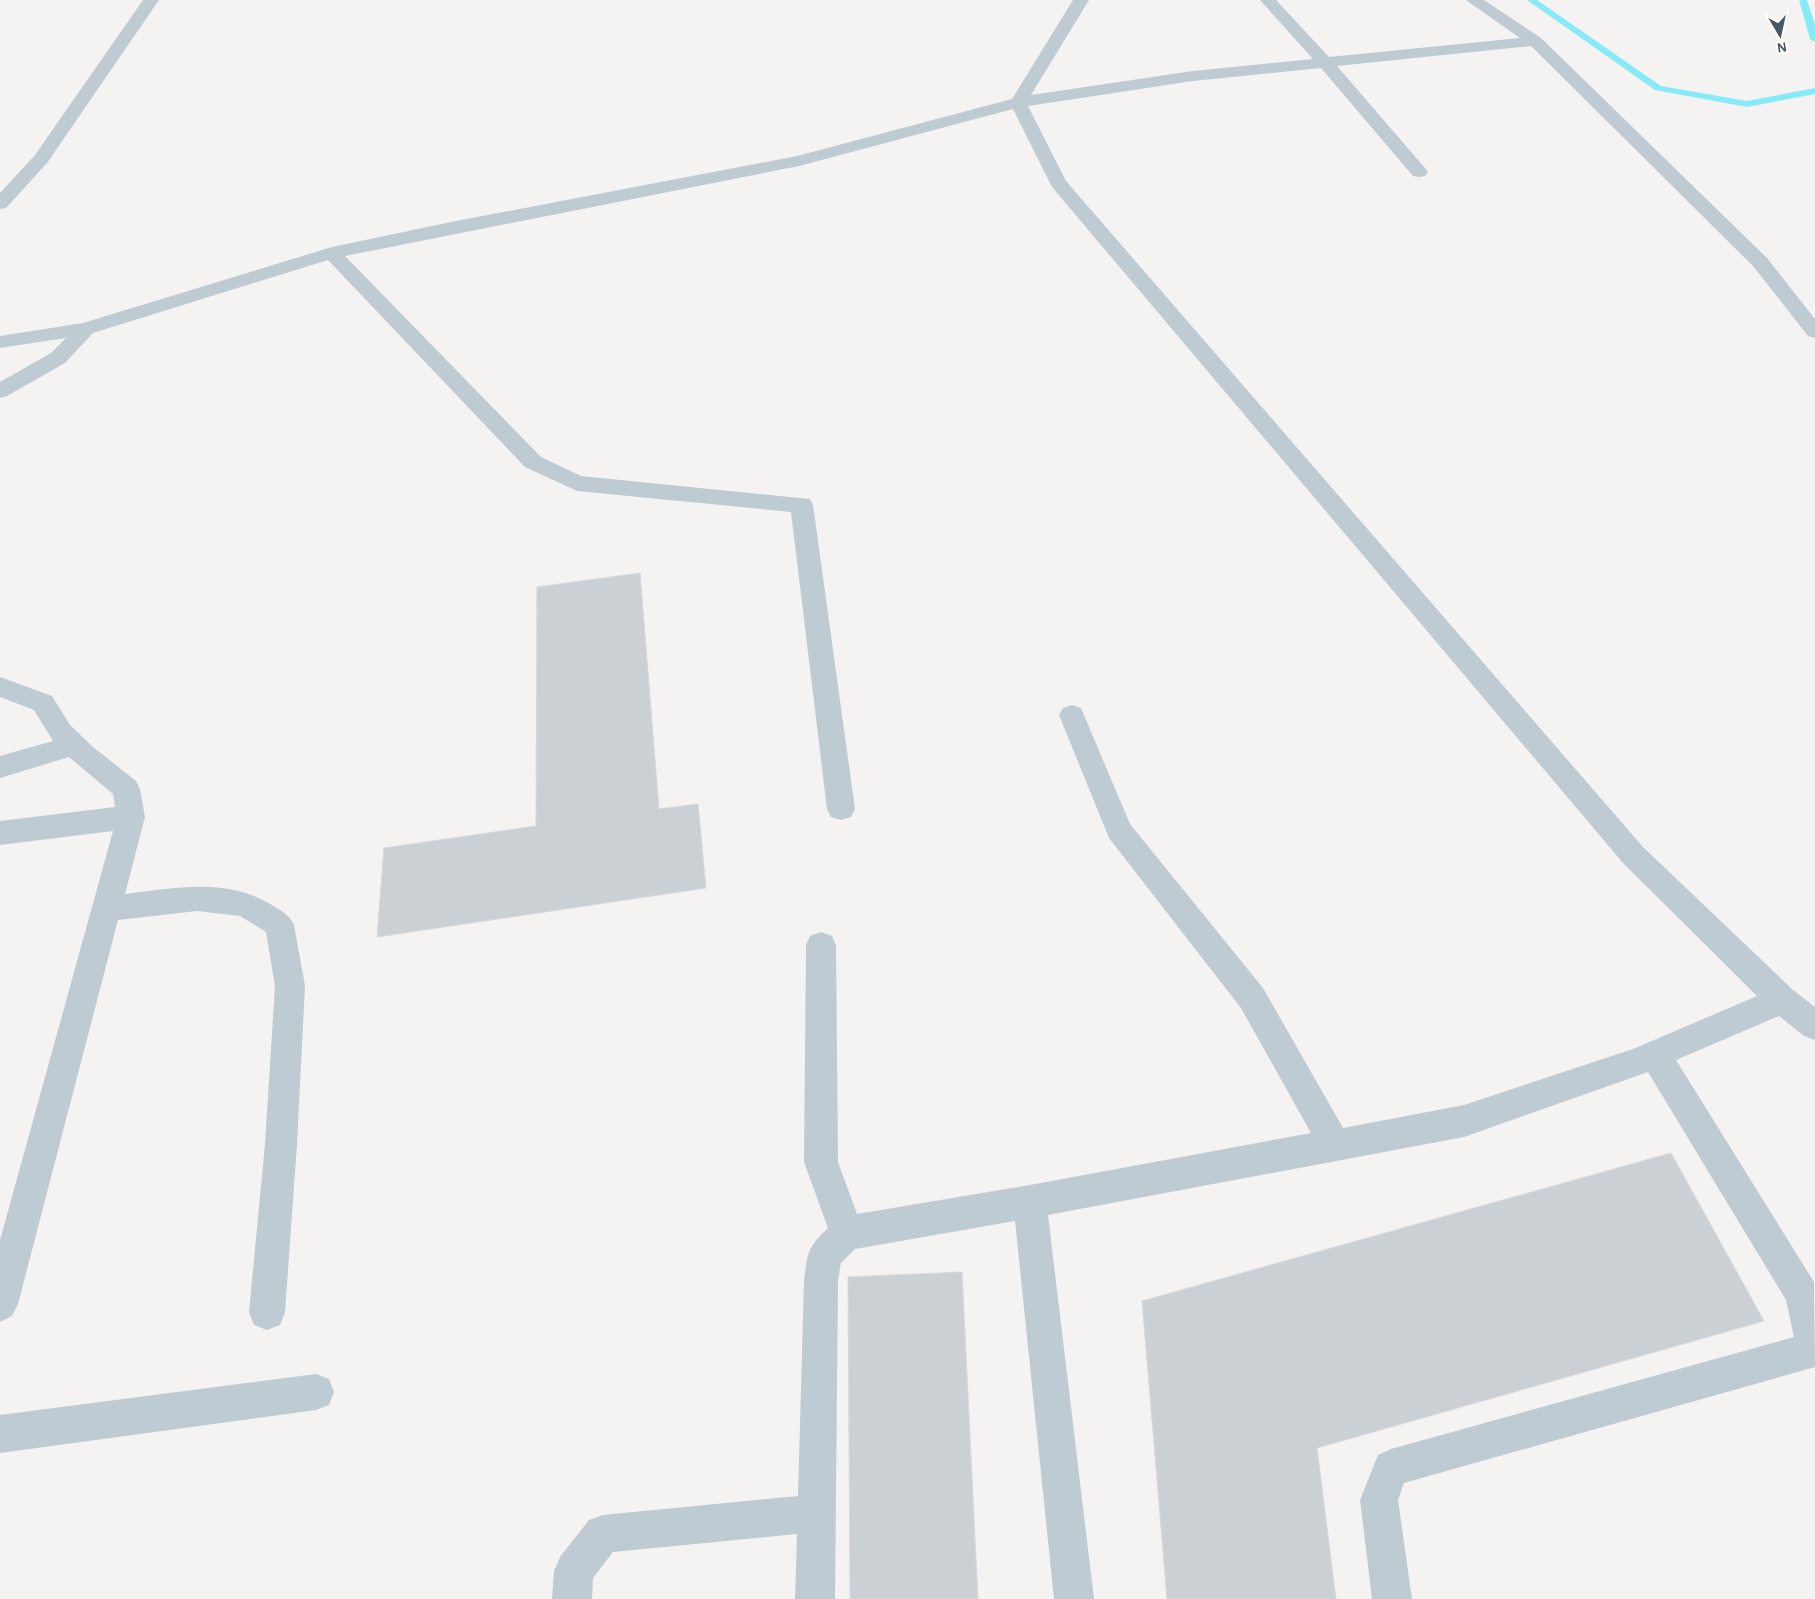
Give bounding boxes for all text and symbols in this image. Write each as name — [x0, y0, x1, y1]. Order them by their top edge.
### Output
north arrow — [1755, 10, 1805, 60]
text: N — [1776, 39, 1788, 55]

